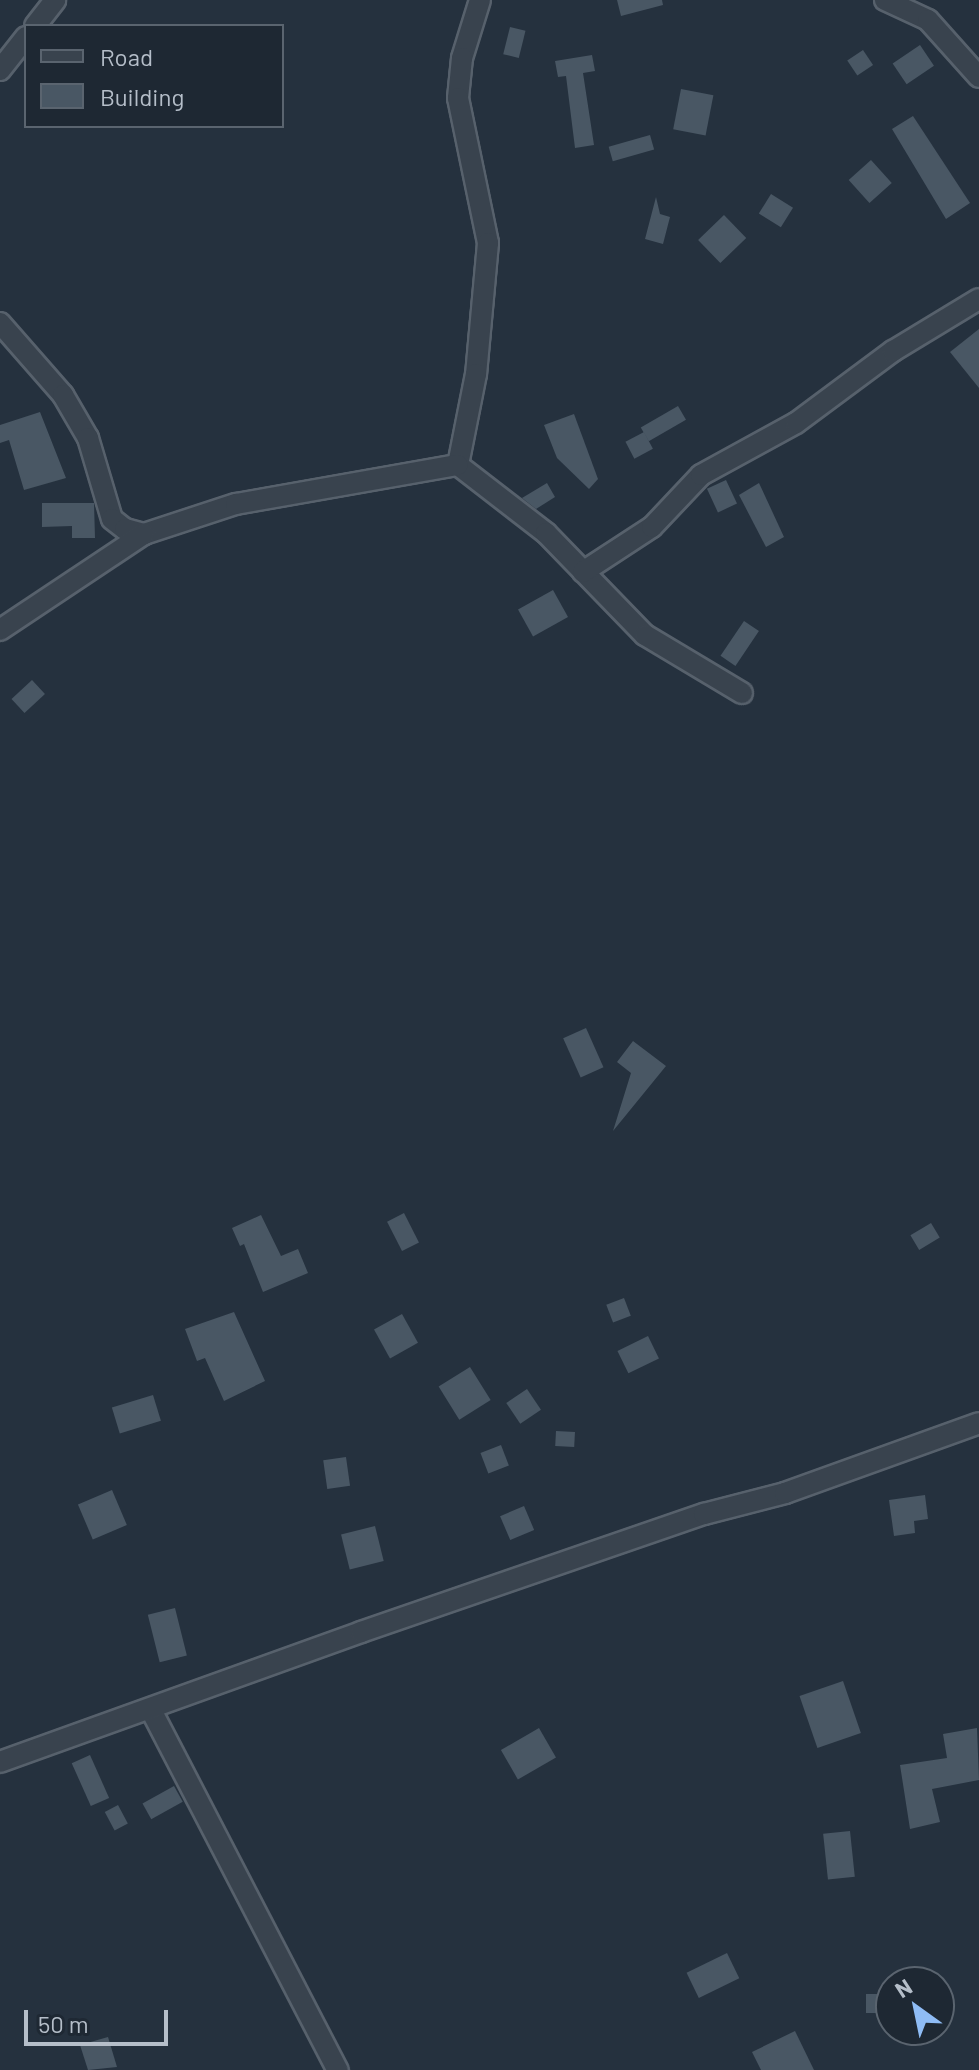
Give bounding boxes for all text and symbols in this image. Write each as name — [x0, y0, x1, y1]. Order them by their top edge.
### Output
legend — [24, 24, 284, 128]
text: Road — [100, 42, 153, 71]
text: Building — [100, 82, 184, 111]
north arrow — [875, 1966, 955, 2046]
text: N — [890, 1973, 916, 2002]
scale bar — [28, 1994, 172, 2044]
text: 50 m — [38, 2009, 89, 2038]

